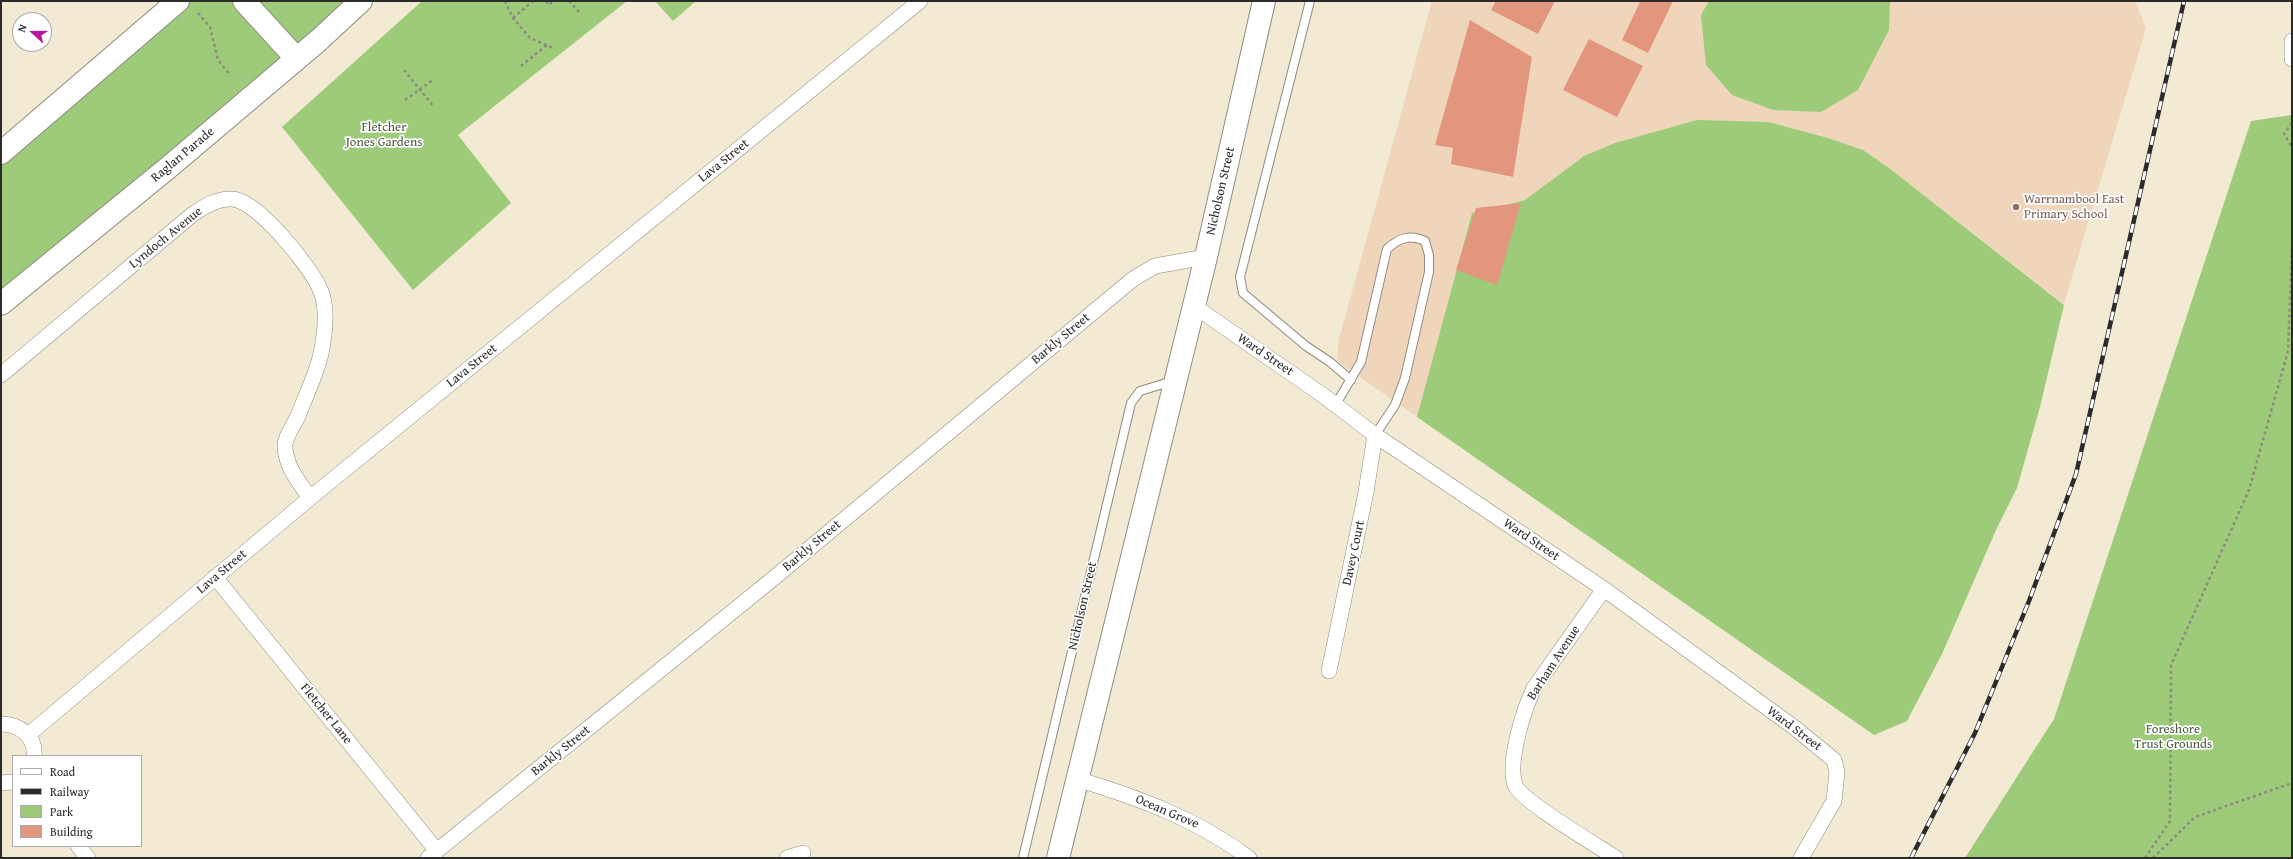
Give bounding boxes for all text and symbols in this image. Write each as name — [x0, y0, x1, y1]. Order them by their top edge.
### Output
north arrow — [12, 12, 52, 52]
text: N — [13, 22, 31, 34]
park label: Fletcher Jones Gardens — [346, 120, 422, 151]
street label: Raglan Parade — [148, 124, 218, 186]
street label: Lava Street — [696, 136, 752, 186]
street label: Nicholson Street — [1203, 145, 1239, 237]
place label: Warrnambool East Primary School — [2024, 192, 2124, 223]
marker: Warrnambool East Primary School — [2011, 202, 2021, 212]
street label: Lyndoch Avenue — [126, 204, 206, 272]
street label: Barkly Street — [1029, 310, 1093, 368]
street label: Ward Street — [1234, 330, 1296, 380]
street label: Lava Street — [444, 341, 500, 391]
street label: Ward Street — [1500, 515, 1562, 565]
street label: Barkly Street — [780, 517, 844, 575]
street label: Davey Court — [1339, 519, 1369, 587]
street label: Lava Street — [194, 547, 250, 597]
street label: Nicholson Street — [1065, 560, 1101, 652]
street label: Barham Avenue — [1524, 623, 1584, 703]
street label: Fletcher Lane — [297, 680, 355, 748]
street label: Ward Street — [1764, 703, 1824, 755]
street label: Barkly Street — [528, 722, 594, 780]
park label: Foreshore Trust Grounds — [2134, 722, 2212, 753]
legend — [12, 755, 142, 847]
text: Road — [50, 763, 75, 780]
text: Railway — [50, 783, 89, 800]
street label: Ocean Grove — [1133, 792, 1201, 832]
text: Park — [50, 803, 73, 820]
text: Building — [50, 823, 93, 840]

